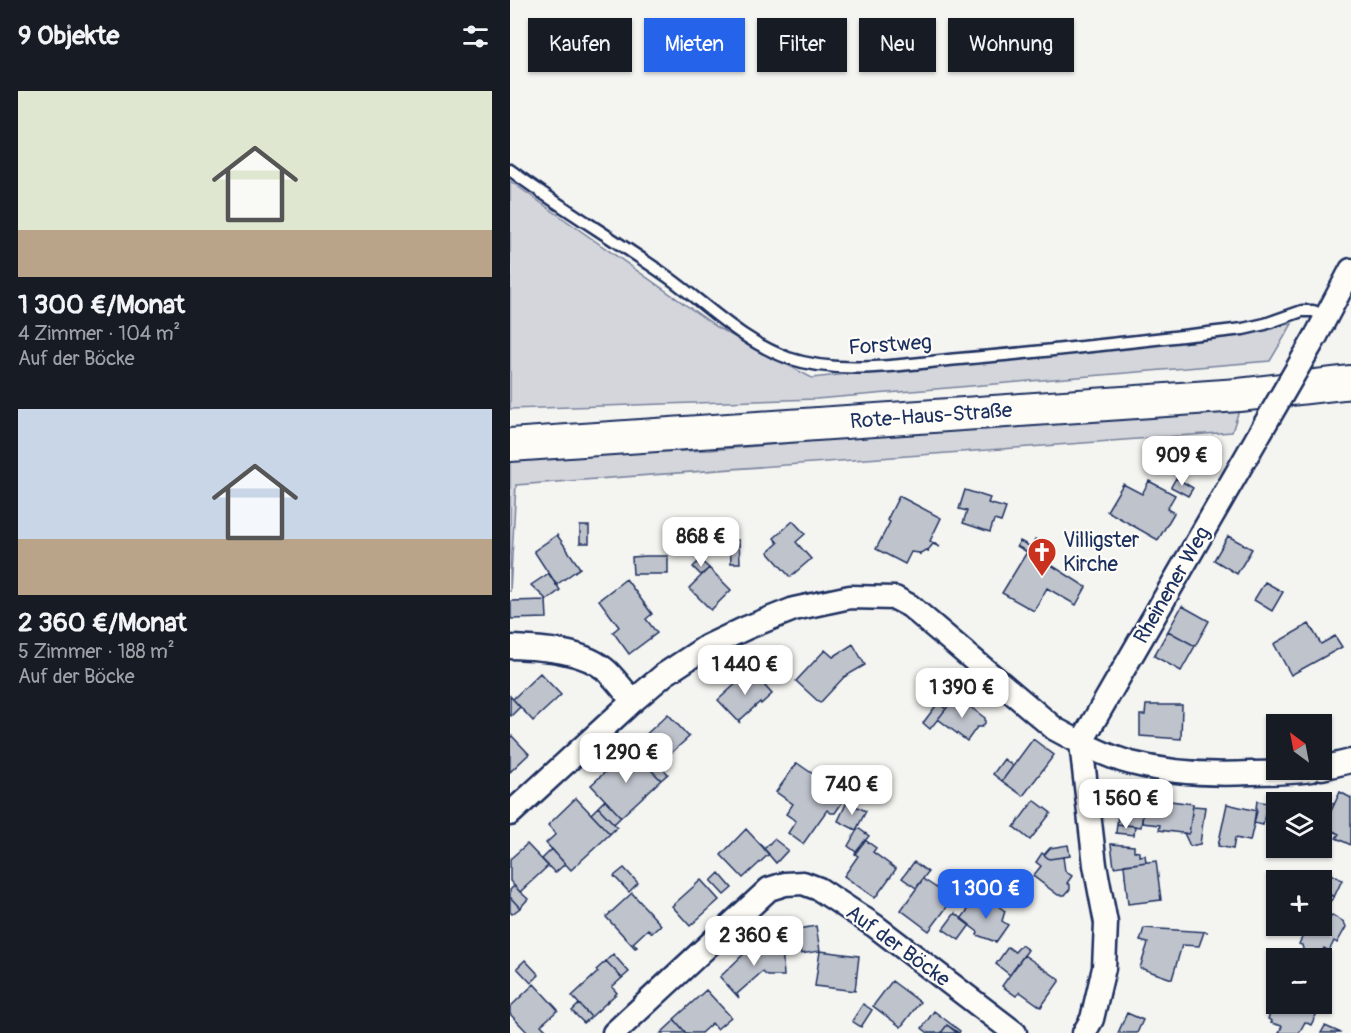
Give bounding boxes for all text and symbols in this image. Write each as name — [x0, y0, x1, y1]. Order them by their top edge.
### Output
chip: Kaufen — [528, 18, 632, 72]
chip: Mieten — [644, 18, 745, 72]
chip: Filter — [757, 18, 847, 72]
chip: Neu — [859, 18, 936, 72]
chip: Wohnung — [948, 18, 1074, 72]
text: 9 Objekte — [18, 20, 119, 52]
icon: filters — [459, 20, 492, 53]
icon: home — [201, 130, 309, 238]
text: 1 300 €/Monat — [18, 289, 185, 321]
text: 4 Zimmer · 104 m² — [18, 321, 180, 346]
street label: Forstweg — [848, 329, 932, 361]
text: Auf der Böcke — [18, 346, 135, 371]
street label: Rote-Haus-Straße — [849, 397, 1014, 435]
pin: 909 € — [1140, 436, 1224, 487]
text: 909 € — [1156, 443, 1208, 468]
icon: home — [201, 448, 309, 556]
pin: 868 € — [659, 517, 743, 568]
street label: Rheinener Weg — [1128, 522, 1216, 648]
text: 868 € — [676, 524, 726, 549]
place label: Villigster Kirche — [1063, 527, 1140, 578]
church icon: Villigster Kirche — [1026, 536, 1058, 578]
text: 2 360 €/Monat — [18, 607, 187, 639]
text: 5 Zimmer · 188 m² — [18, 639, 174, 664]
pin: 1 440 € — [690, 645, 800, 696]
text: 1 440 € — [712, 652, 778, 677]
text: Auf der Böcke — [18, 664, 135, 689]
pin: 1 390 € — [907, 668, 1017, 719]
text: 1 390 € — [930, 675, 994, 700]
north arrow — [1266, 714, 1332, 780]
map controls — [1266, 714, 1332, 1014]
pin: 1 290 € — [571, 733, 681, 784]
text: 1 290 € — [594, 740, 658, 765]
pin: 740 € — [810, 765, 894, 816]
text: 740 € — [825, 772, 879, 797]
pin: 1 560 € — [1071, 779, 1181, 830]
text: 1 560 € — [1093, 786, 1159, 811]
button: layers — [1266, 792, 1332, 858]
pin: 1 300 € — [931, 869, 1041, 920]
button: + — [1266, 870, 1332, 936]
text: 1 300 € — [952, 876, 1020, 901]
street label: Auf der Böcke — [841, 899, 956, 993]
pin: 2 360 € — [699, 916, 809, 967]
text: 2 360 € — [719, 923, 789, 948]
button: − — [1266, 948, 1332, 1014]

